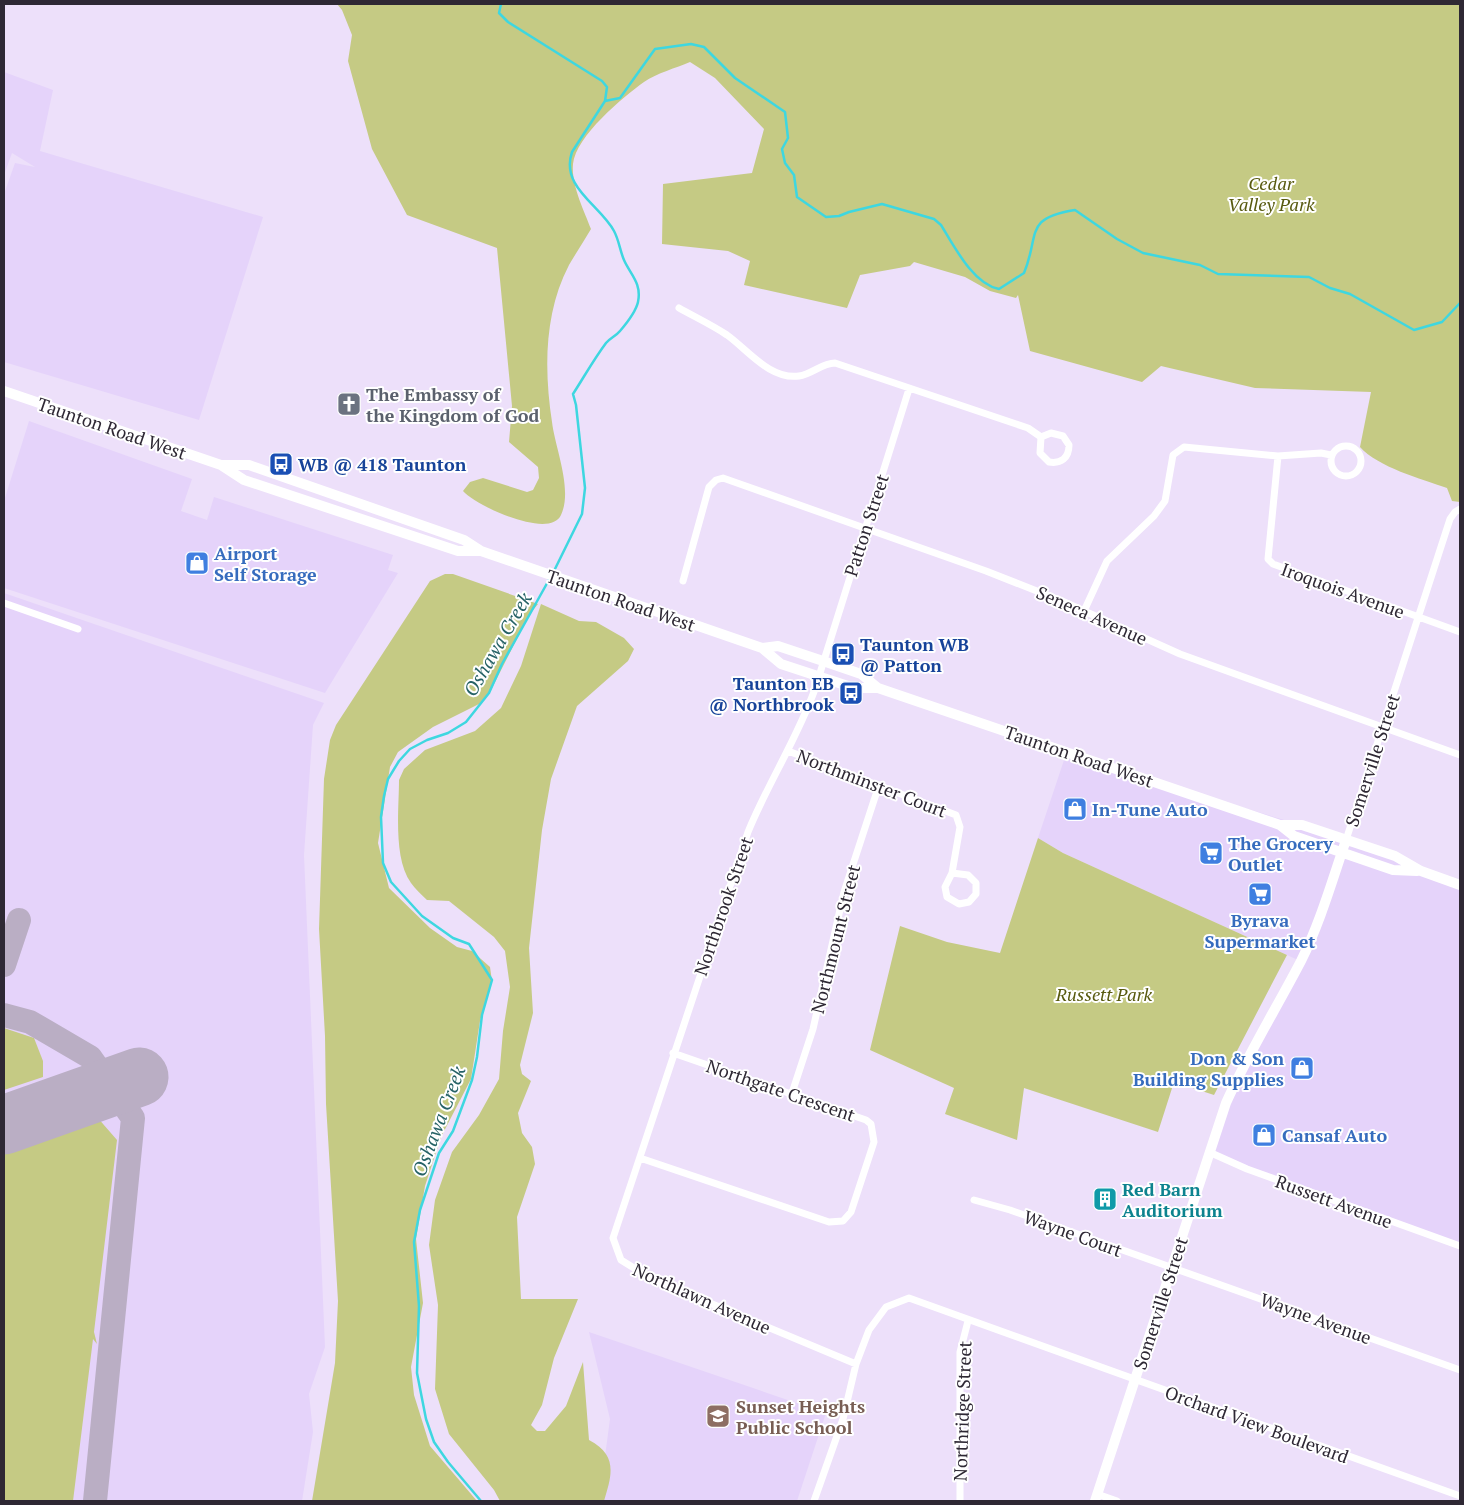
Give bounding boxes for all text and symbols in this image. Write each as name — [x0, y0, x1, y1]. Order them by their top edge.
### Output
park label: Cedar Valley Park — [1227, 171, 1315, 216]
place label: The Embassy of the Kingdom of God — [366, 382, 539, 427]
street label: Taunton Road West — [34, 391, 190, 465]
church icon: The Embassy of the Kingdom of God — [336, 391, 362, 417]
bus stop icon: WB @ 418 Taunton — [268, 451, 294, 477]
place label: WB @ 418 Taunton — [298, 452, 467, 476]
street label: Patton Street — [838, 470, 894, 579]
place label: Airport Self Storage — [214, 541, 317, 586]
shop icon: Airport Self Storage — [184, 550, 210, 576]
street label: Iroquois Avenue — [1278, 557, 1408, 623]
street label: Taunton Road West — [543, 563, 699, 637]
street label: Seneca Avenue — [1033, 580, 1151, 650]
water label: Oshawa Creek — [457, 587, 537, 701]
place label: Taunton WB @ Patton — [860, 632, 969, 677]
bus stop icon: Taunton WB @ Patton — [830, 641, 856, 667]
place label: Taunton EB @ Northbrook — [709, 671, 835, 716]
bus stop icon: Taunton EB @ Northbrook — [838, 680, 864, 706]
street label: Somerville Street — [1339, 690, 1405, 829]
street label: Taunton Road West — [1001, 719, 1157, 793]
street label: Northminster Court — [794, 743, 951, 823]
shop icon: In-Tune Auto — [1062, 796, 1088, 822]
place label: In-Tune Auto — [1092, 797, 1208, 821]
place label: The Grocery Outlet — [1228, 831, 1333, 876]
street label: Northbrook Street — [688, 833, 758, 979]
supermarket icon: The Grocery Outlet — [1198, 840, 1224, 866]
street label: Northmount Street — [805, 862, 865, 1016]
supermarket icon: Byrava Supermarket — [1247, 881, 1273, 907]
place label: Byrava Supermarket — [1204, 908, 1316, 953]
park label: Russett Park — [1055, 982, 1152, 1006]
place label: Don & Son Building Supplies — [1133, 1046, 1284, 1091]
street label: Northgate Crescent — [703, 1053, 859, 1127]
shop icon: Don & Son Building Supplies — [1289, 1055, 1315, 1081]
water label: Oshawa Creek — [406, 1062, 471, 1180]
shop icon: Cansaf Auto — [1251, 1122, 1277, 1148]
place label: Cansaf Auto — [1282, 1123, 1387, 1147]
street label: Russett Avenue — [1272, 1169, 1396, 1233]
place label: Red Barn Auditorium — [1122, 1177, 1223, 1222]
building icon: Red Barn Auditorium — [1092, 1186, 1118, 1212]
street label: Wayne Court — [1021, 1204, 1126, 1262]
street label: Somerville Street — [1127, 1233, 1193, 1372]
street label: Northlawn Avenue — [629, 1257, 775, 1339]
street label: Wayne Avenue — [1257, 1287, 1375, 1349]
street label: Northridge Street — [948, 1340, 976, 1482]
street label: Orchard View Boulevard — [1162, 1380, 1352, 1468]
place label: Sunset Heights Public School — [736, 1394, 865, 1439]
school or university icon: Sunset Heights Public School — [705, 1403, 731, 1429]

